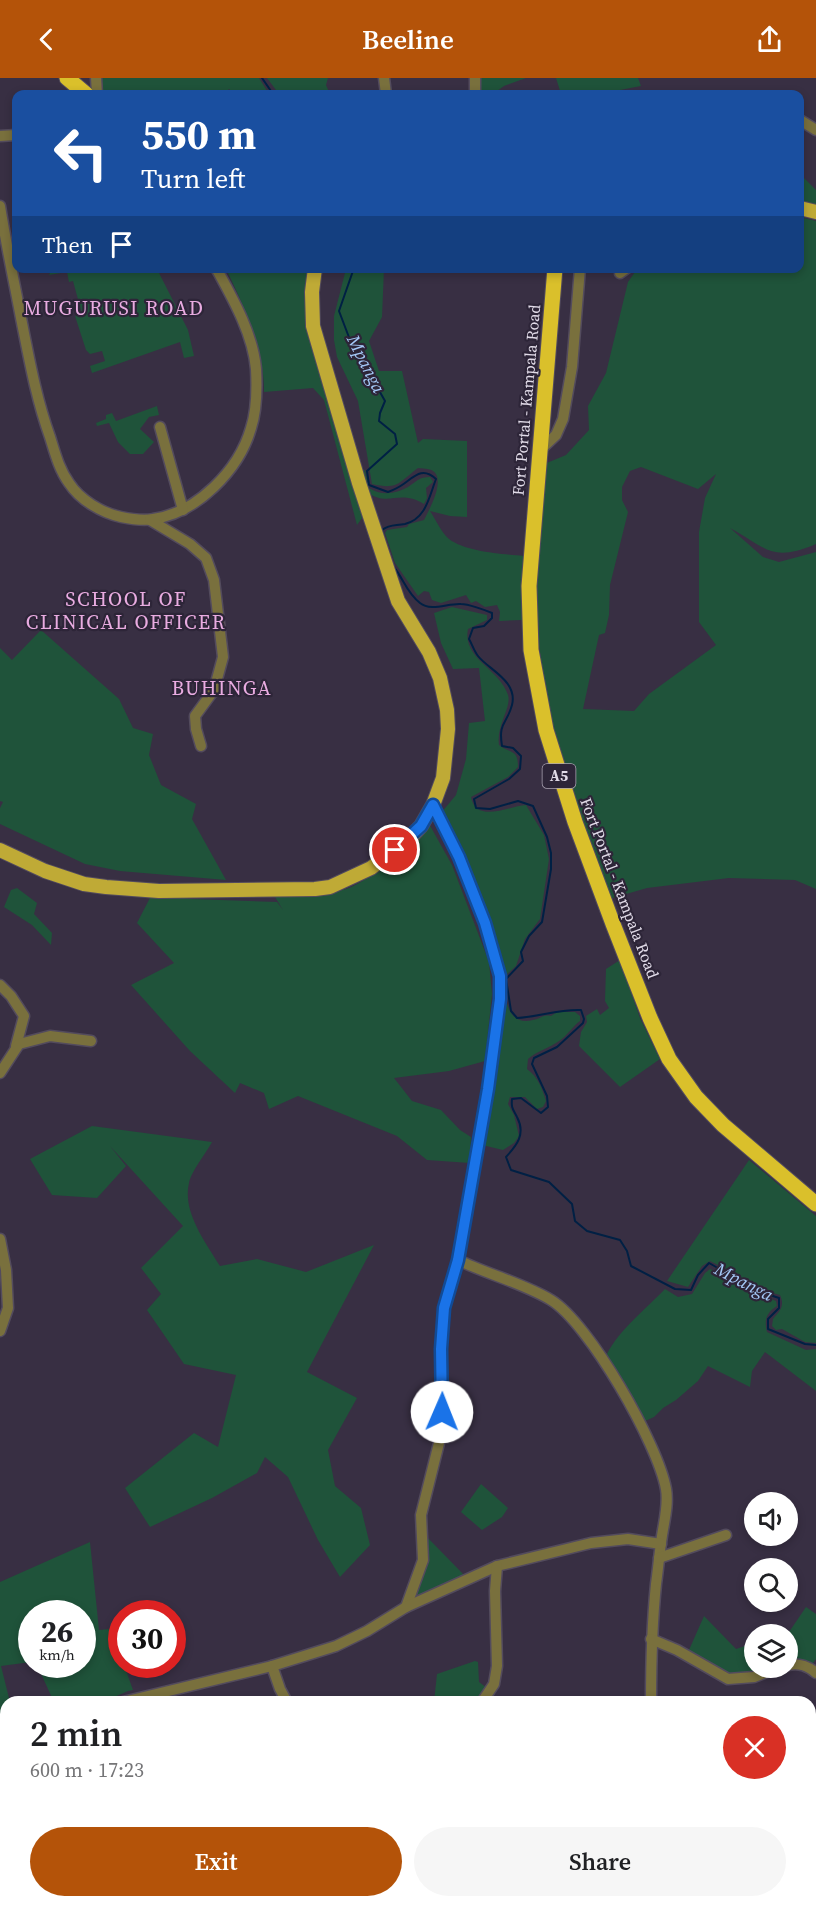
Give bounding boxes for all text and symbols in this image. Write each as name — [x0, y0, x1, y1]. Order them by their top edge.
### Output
text: Beeline — [362, 21, 454, 58]
icon: back — [30, 23, 63, 56]
icon: share — [753, 23, 786, 56]
text: 550 m — [141, 105, 256, 163]
icon: left — [42, 114, 120, 192]
text: Turn left — [141, 160, 245, 197]
icon: arrive — [105, 228, 138, 261]
text: Then — [42, 230, 93, 260]
district label: MUGURUSI ROAD — [24, 294, 204, 322]
street label: Fort Portal - Kampala Road — [507, 303, 545, 497]
water label: Mpanga — [341, 329, 392, 398]
district label: SCHOOL OF CLINICAL OFFICER — [26, 585, 226, 636]
district label: BUHINGA — [172, 674, 272, 702]
road number: A5 — [542, 764, 576, 788]
street label: Fort Portal - Kampala Road — [575, 794, 665, 982]
pin — [369, 824, 420, 875]
icon: arrive — [378, 833, 411, 866]
water label: Mpanga — [710, 1256, 778, 1307]
position arrow — [410, 1380, 474, 1444]
map controls — [744, 1492, 798, 1678]
button: sound — [744, 1492, 798, 1546]
button: search — [744, 1558, 798, 1612]
speed limit sign: 30 — [108, 1600, 186, 1678]
text: 26 — [41, 1611, 73, 1652]
button: layers — [744, 1624, 798, 1678]
text: km/h — [39, 1644, 75, 1665]
text: 2 min — [30, 1709, 122, 1758]
button: close — [723, 1716, 786, 1779]
text: 600 m · 17:23 — [30, 1756, 144, 1784]
button: Exit — [30, 1827, 402, 1896]
button: Share — [414, 1827, 786, 1896]

